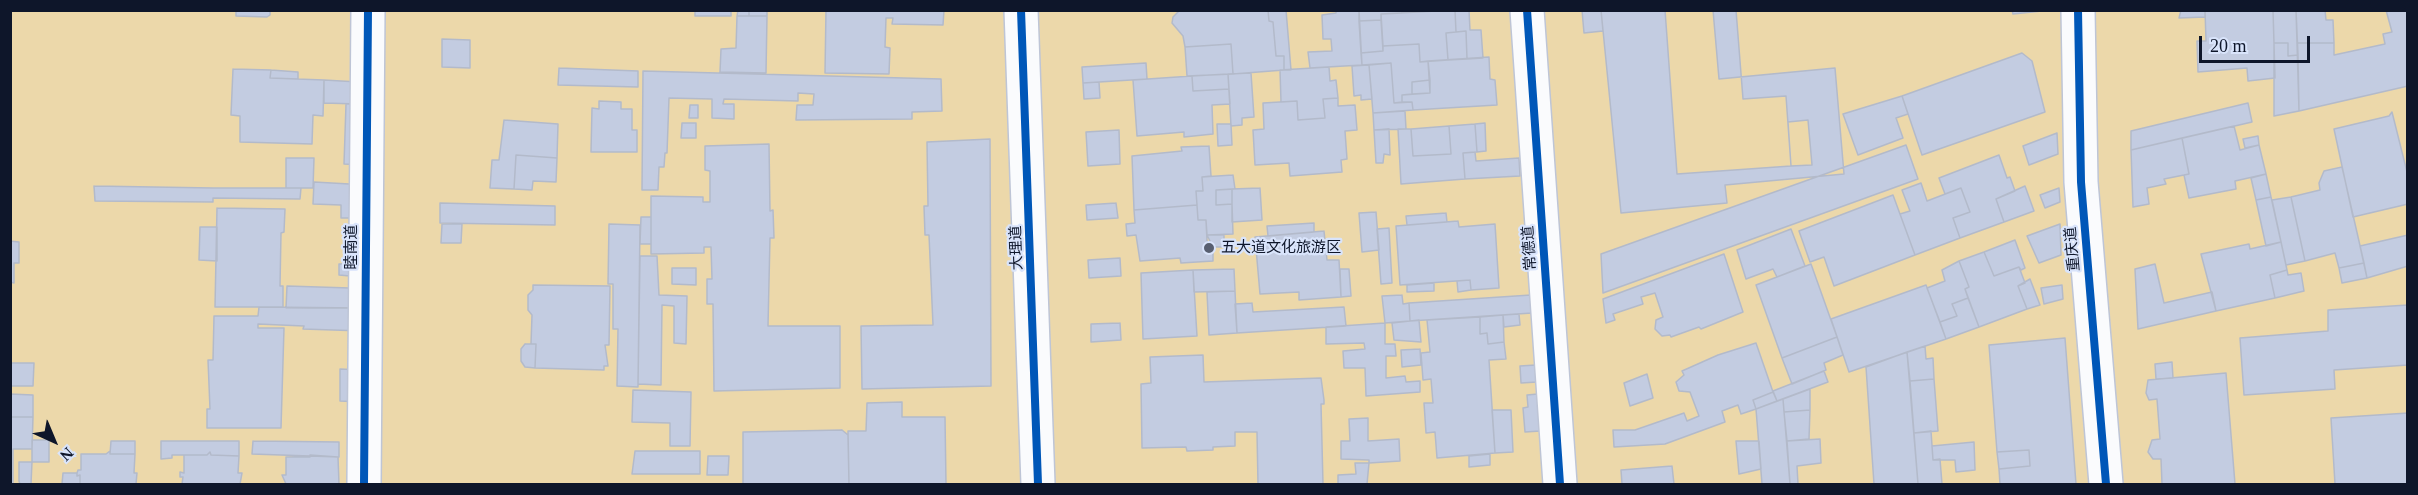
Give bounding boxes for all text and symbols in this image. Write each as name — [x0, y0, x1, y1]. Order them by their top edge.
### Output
scale bar — [2202, 24, 2313, 62]
text: 20 m — [2210, 36, 2247, 56]
street label: 睦南道 — [343, 225, 361, 269]
street label: 大理道 — [1007, 225, 1027, 271]
street label: 常德道 — [1519, 225, 1541, 271]
street label: 重庆道 — [2062, 226, 2084, 272]
place label: 五大道文化旅游区 — [1221, 239, 1341, 257]
marker: 五大道文化旅游区 — [1202, 241, 1216, 255]
north arrow — [24, 411, 84, 471]
text: N — [57, 444, 77, 464]

